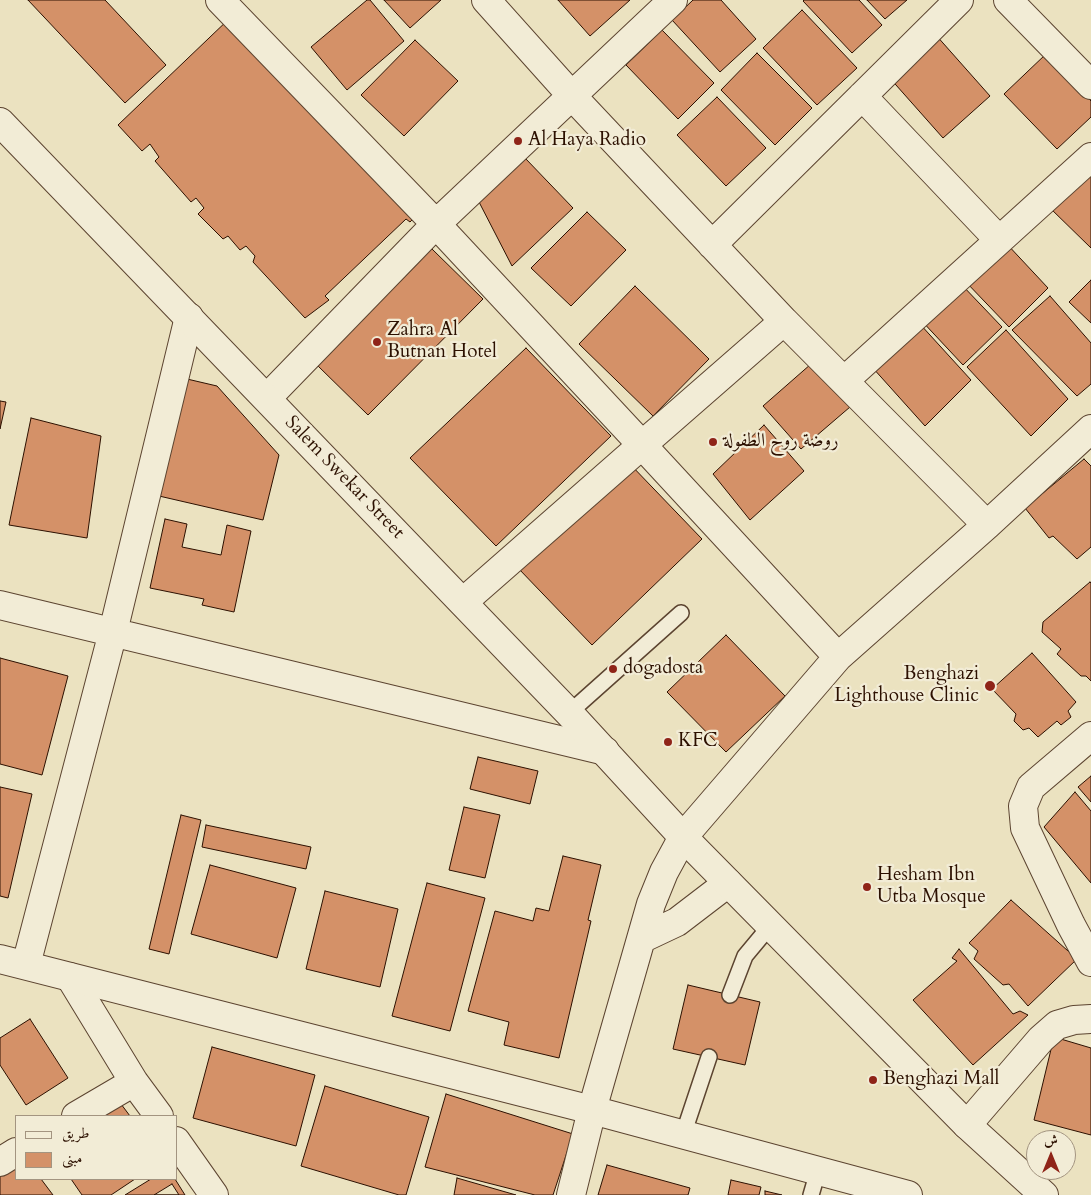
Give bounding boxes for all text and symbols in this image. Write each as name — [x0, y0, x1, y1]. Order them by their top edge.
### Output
place label: Al Haya Radio — [528, 130, 646, 152]
marker: Al Haya Radio — [512, 135, 524, 147]
place label: Zahra Al Butnan Hotel — [387, 320, 497, 364]
marker: Zahra Al Butnan Hotel — [371, 336, 383, 348]
street label: Salem Swekar Street — [280, 412, 408, 544]
place label: روضة روح الطفولة — [723, 431, 839, 453]
marker: روضة روح الطفولة — [707, 436, 719, 448]
place label: dogadosta — [623, 658, 703, 680]
marker: dogadosta — [607, 663, 619, 675]
place label: Benghazi Lighthouse Clinic — [834, 664, 979, 708]
marker: Benghazi Lighthouse Clinic — [983, 679, 997, 693]
place label: KFC — [678, 731, 717, 753]
marker: KFC — [662, 736, 674, 748]
place label: Hesham Ibn Utba Mosque — [877, 865, 986, 909]
marker: Hesham Ibn Utba Mosque — [861, 881, 873, 893]
place label: Benghazi Mall — [883, 1069, 999, 1091]
marker: Benghazi Mall — [867, 1074, 879, 1086]
legend — [15, 1115, 178, 1180]
text: طريق — [62, 1123, 89, 1143]
north arrow — [1026, 1130, 1076, 1180]
text: ش — [1044, 1131, 1058, 1150]
text: مبنى — [62, 1148, 82, 1168]

